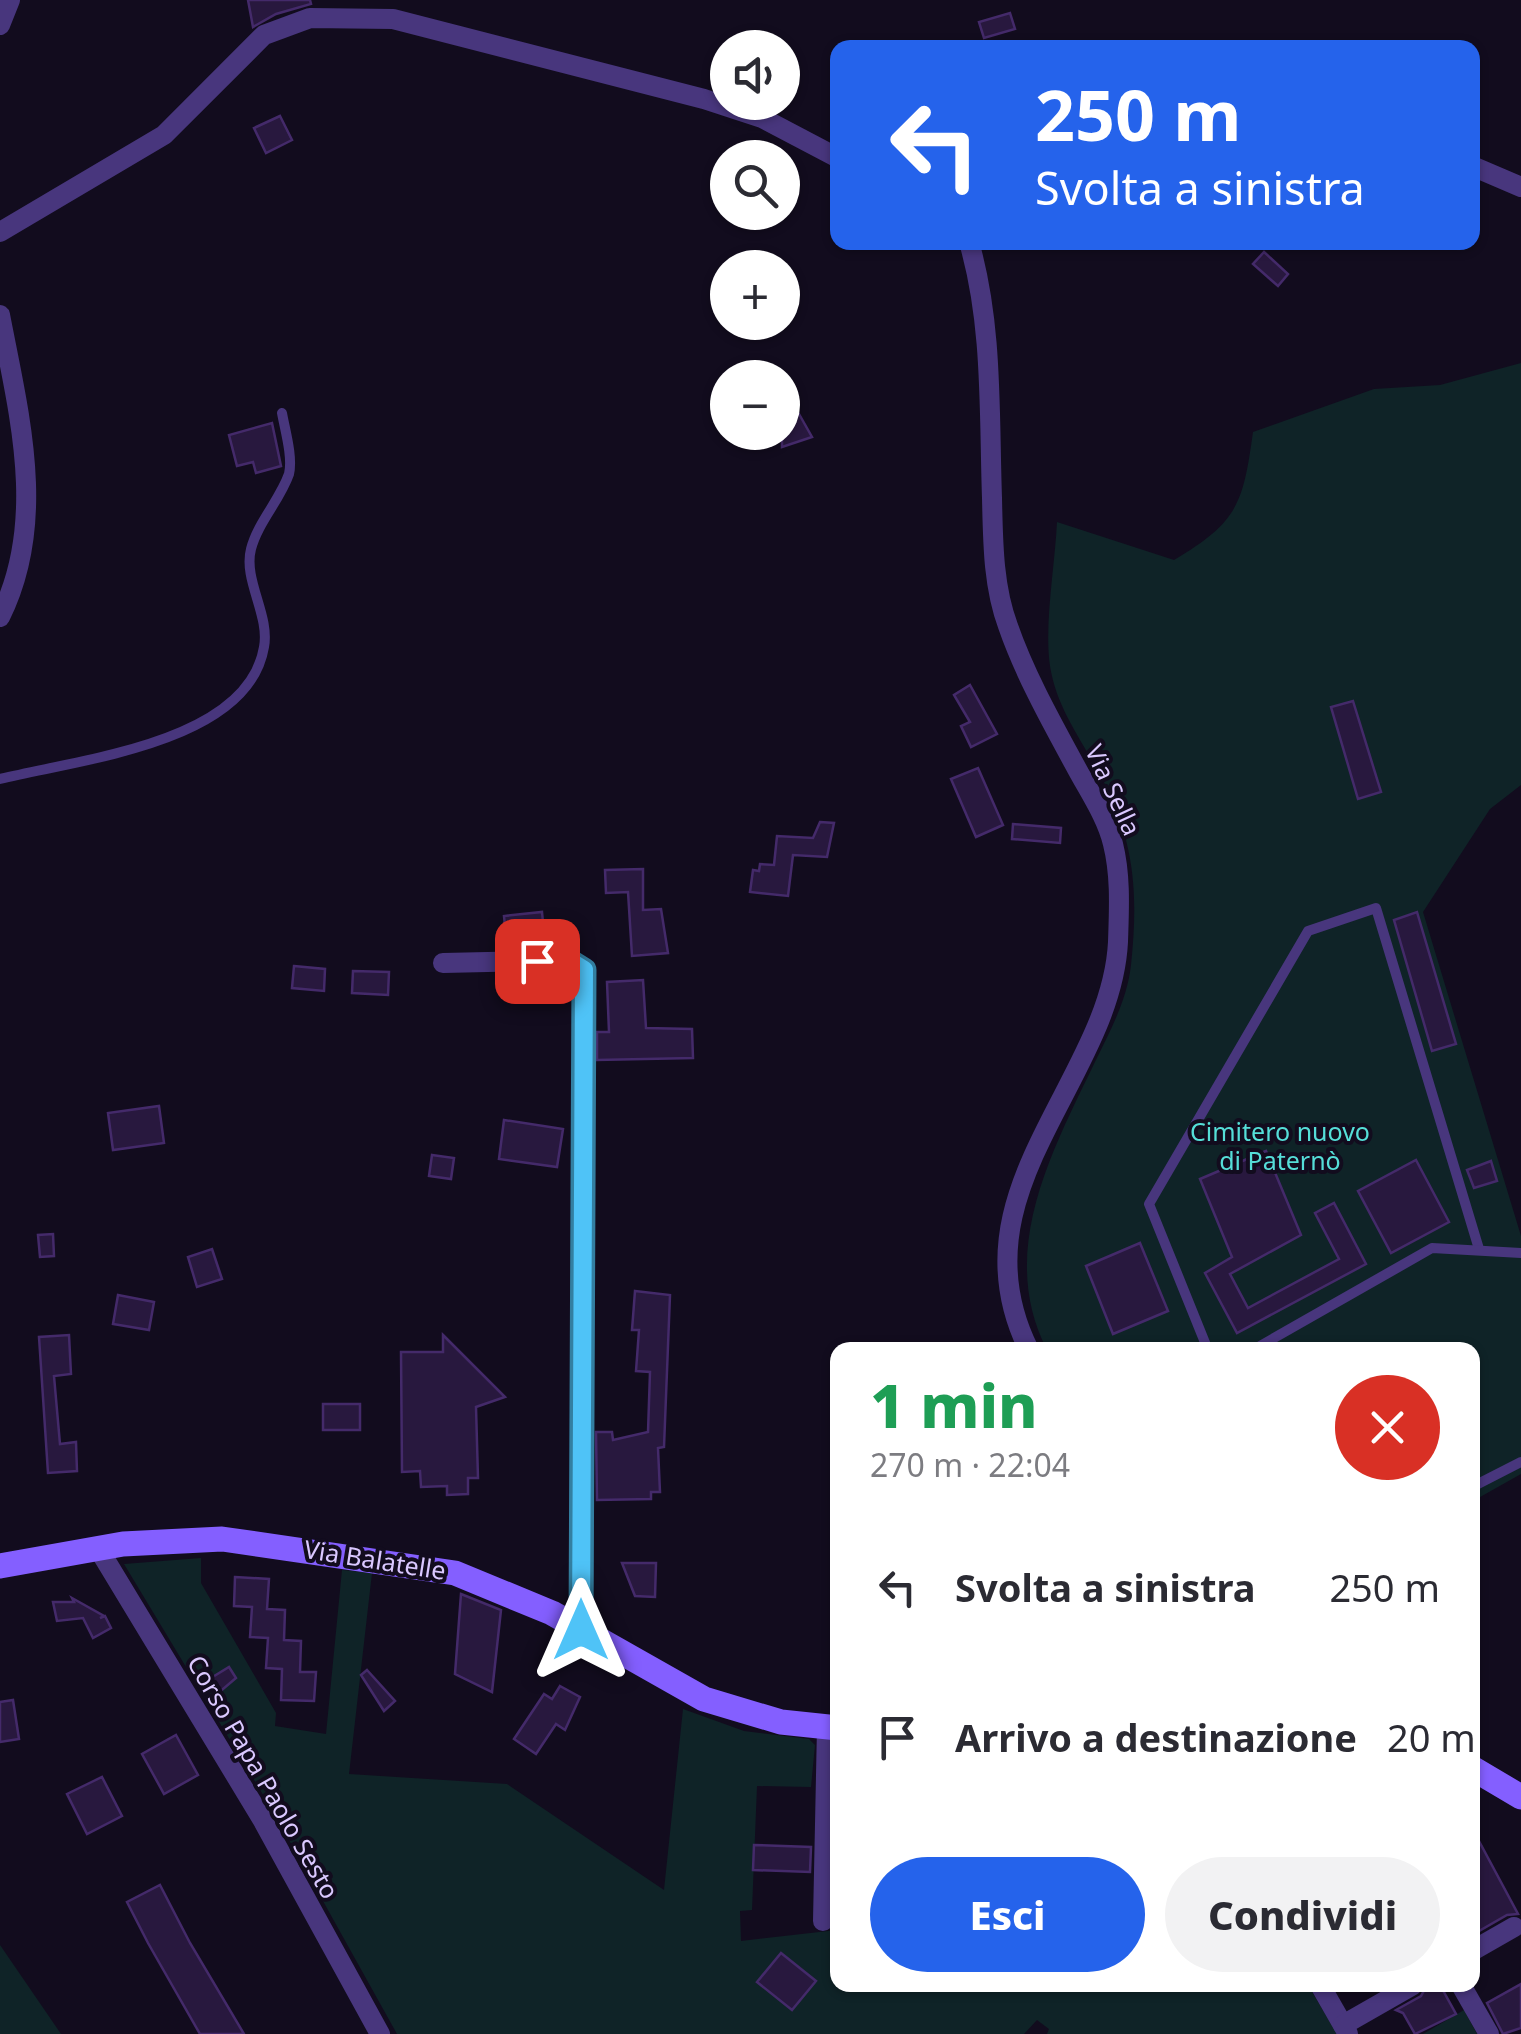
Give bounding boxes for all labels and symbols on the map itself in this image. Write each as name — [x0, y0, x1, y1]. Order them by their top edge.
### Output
street label: Via Sella — [1078, 739, 1150, 841]
pin — [495, 919, 580, 1004]
park label: Cimitero nuovo di Paternò — [1190, 1114, 1370, 1177]
street label: Via Balatelle — [302, 1531, 448, 1587]
position arrow — [529, 1578, 633, 1682]
street label: Corso Papa Paolo Sesto — [180, 1648, 348, 1905]

